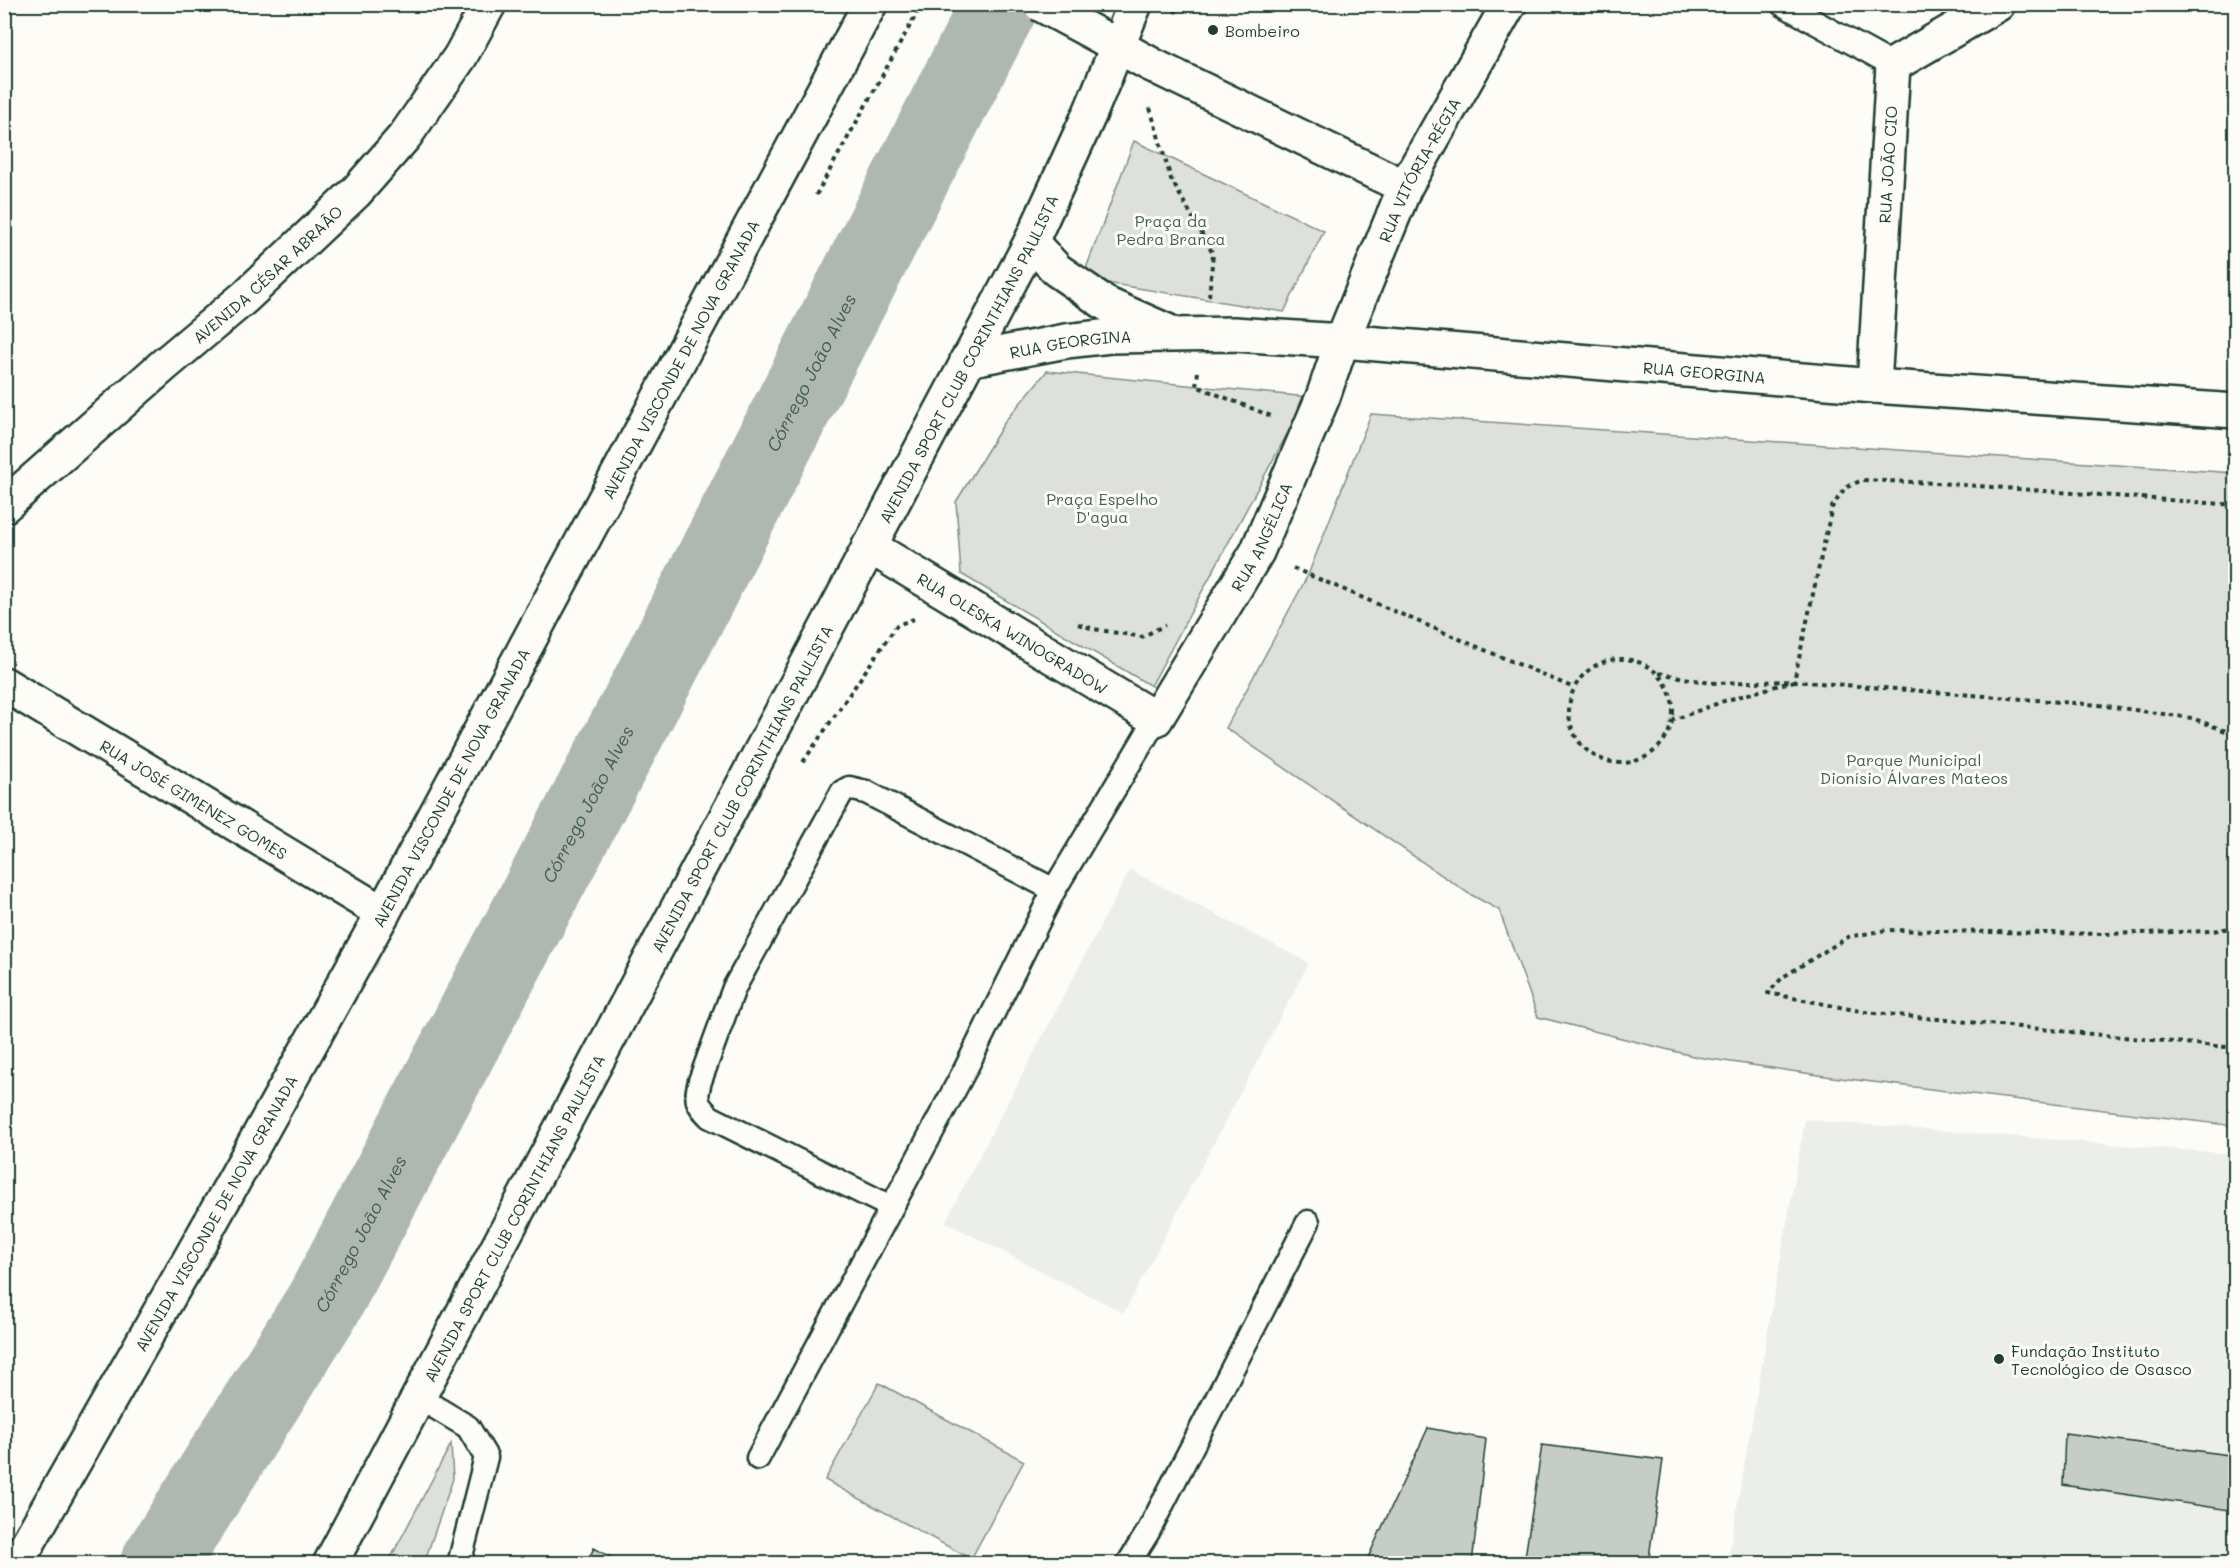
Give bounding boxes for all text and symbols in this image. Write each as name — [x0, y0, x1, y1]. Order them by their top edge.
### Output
place label: Bombeiro — [1225, 20, 1300, 41]
marker: Bombeiro — [1206, 23, 1220, 37]
street label: RUA VITÓRIA-RÉGIA — [1373, 93, 1465, 245]
street label: RUA JOÃO CIO — [1873, 105, 1901, 224]
street label: AVENIDA SPORT CLUB CORINTHIANS PAULISTA — [874, 191, 1062, 526]
street label: AVENIDA CÉSAR ABRAÃO — [188, 200, 346, 347]
park label: Praça da Pedra Branca — [1116, 210, 1226, 249]
street label: AVENIDA VISCONDE DE NOVA GRANADA — [597, 216, 763, 502]
water label: Córrego João Alves — [760, 289, 861, 456]
street label: RUA GEORGINA — [1008, 325, 1132, 362]
street label: RUA GEORGINA — [1642, 356, 1766, 387]
street label: RUA ANGÉLICA — [1225, 479, 1296, 595]
park label: Praça Espelho D'agua — [1046, 488, 1158, 527]
street label: RUA OLESKA WINOGRADOW — [914, 567, 1112, 698]
street label: AVENIDA SPORT CLUB CORINTHIANS PAULISTA — [646, 621, 837, 956]
street label: AVENIDA VISCONDE DE NOVA GRANADA — [367, 644, 534, 931]
water label: Córrego João Alves — [536, 721, 639, 887]
street label: RUA JOSÉ GIMENEZ GOMES — [97, 734, 292, 863]
park label: Parque Municipal Dionísio Álvares Mateos — [1820, 749, 2008, 788]
street label: AVENIDA SPORT CLUB CORINTHIANS PAULISTA — [418, 1050, 609, 1385]
street label: AVENIDA VISCONDE DE NOVA GRANADA — [129, 1071, 301, 1355]
water label: Córrego João Alves — [309, 1151, 412, 1317]
place label: Fundação Instituto Tecnológico de Osasco — [2011, 1340, 2192, 1379]
marker: Fundação Instituto Tecnológico de Osasco — [1992, 1352, 2006, 1366]

